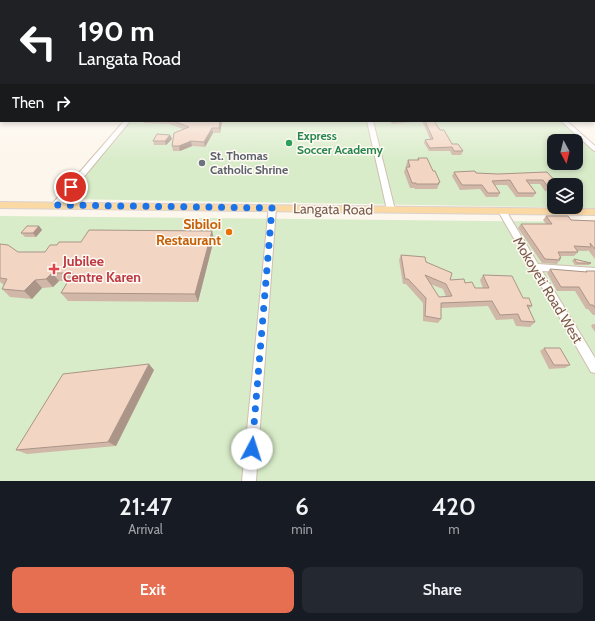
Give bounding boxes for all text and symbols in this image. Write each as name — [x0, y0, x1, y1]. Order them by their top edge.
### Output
text: 190 m — [78, 14, 154, 48]
icon: left — [12, 16, 64, 68]
text: Langata Road — [78, 48, 181, 70]
icon: right — [52, 92, 74, 114]
text: Then — [12, 94, 44, 112]
place label: Express Soccer Academy — [297, 128, 384, 157]
north arrow — [547, 134, 583, 170]
map controls — [547, 134, 583, 214]
marker: Express Soccer Academy — [284, 138, 294, 148]
place label: St. Thomas Catholic Shrine — [210, 148, 288, 177]
marker: St. Thomas Catholic Shrine — [197, 158, 207, 168]
pin — [54, 170, 88, 204]
icon: arrive — [60, 176, 82, 198]
button: layers — [547, 178, 583, 214]
street label: Langata Road — [293, 199, 373, 219]
place label: Sibiloi Restaurant — [156, 215, 221, 249]
marker: Sibiloi Restaurant — [224, 227, 234, 237]
street label: Mokoyeti Road West — [509, 233, 587, 347]
place label: Jubilee Centre Karen — [62, 252, 141, 286]
marker: Jubilee Centre Karen — [48, 263, 60, 275]
position arrow — [231, 428, 273, 470]
text: 21:47 — [119, 492, 172, 521]
text: 6 — [295, 492, 309, 521]
text: 420 — [432, 492, 476, 521]
text: Arrival — [128, 521, 163, 537]
text: min — [291, 521, 313, 537]
text: m — [448, 521, 460, 537]
button: Exit — [12, 567, 294, 613]
button: Share — [302, 567, 583, 613]

